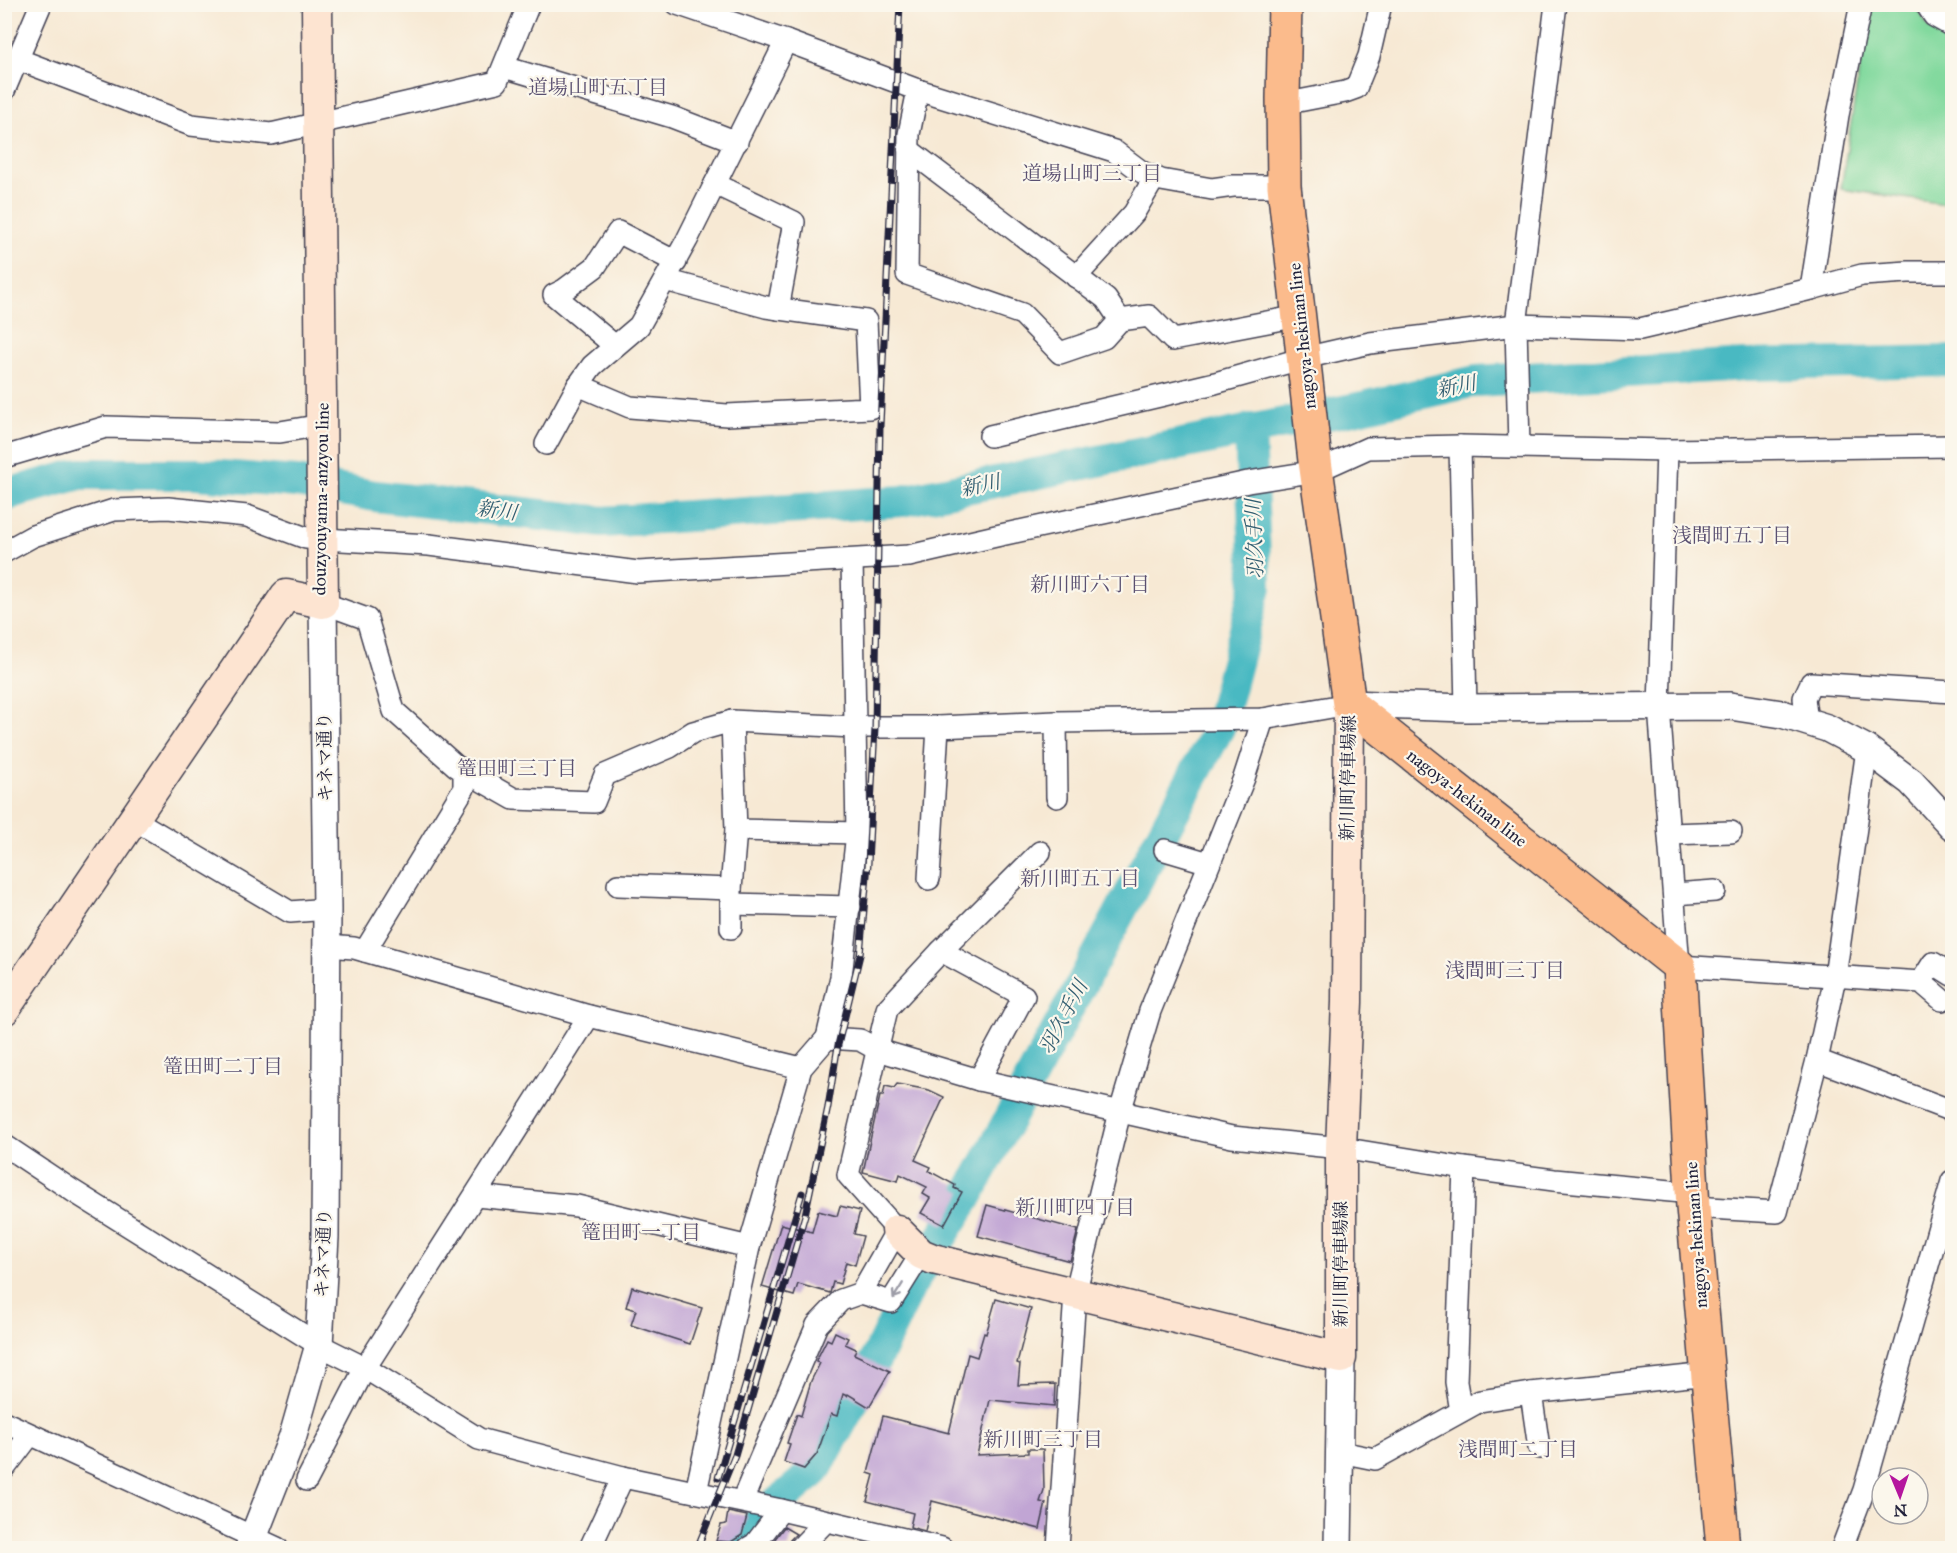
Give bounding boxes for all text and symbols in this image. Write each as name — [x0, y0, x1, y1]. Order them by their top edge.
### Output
district label: 道場山町五丁目 — [528, 75, 668, 99]
district label: 道場山町三丁目 — [1022, 161, 1162, 185]
street label: nagoya-hekinan line — [1283, 262, 1322, 410]
water label: 新川 — [1434, 370, 1480, 402]
street label: douzyouyama-anzyou line — [308, 402, 334, 596]
water label: 新川 — [958, 469, 1004, 501]
water label: 新川 — [476, 496, 520, 525]
water label: 羽久手川 — [1241, 497, 1267, 579]
district label: 浅間町五丁目 — [1672, 523, 1792, 547]
district label: 新川町六丁目 — [1030, 572, 1150, 596]
street label: キネマ通り — [313, 712, 337, 802]
street label: 新川町停車場線 — [1336, 715, 1360, 841]
street label: nagoya-hekinan line — [1402, 744, 1532, 853]
district label: 篭田町三丁目 — [457, 756, 577, 780]
district label: 新川町五丁目 — [1020, 866, 1140, 890]
district label: 浅間町三丁目 — [1445, 958, 1565, 982]
water label: 羽久手川 — [1034, 974, 1093, 1058]
district label: 篭田町二丁目 — [163, 1054, 283, 1078]
street label: nagoya-hekinan line — [1680, 1161, 1713, 1309]
district label: 新川町四丁目 — [1015, 1195, 1135, 1219]
street label: 新川町停車場線 — [1330, 1201, 1352, 1327]
street label: キネマ通り — [310, 1208, 336, 1298]
district label: 篭田町一丁目 — [581, 1220, 701, 1244]
one-way arrow — [891, 1282, 904, 1299]
district label: 新川町三丁目 — [983, 1427, 1103, 1451]
district label: 浅間町二丁目 — [1458, 1437, 1578, 1461]
north arrow — [1870, 1466, 1930, 1526]
text: N — [1893, 1501, 1908, 1520]

